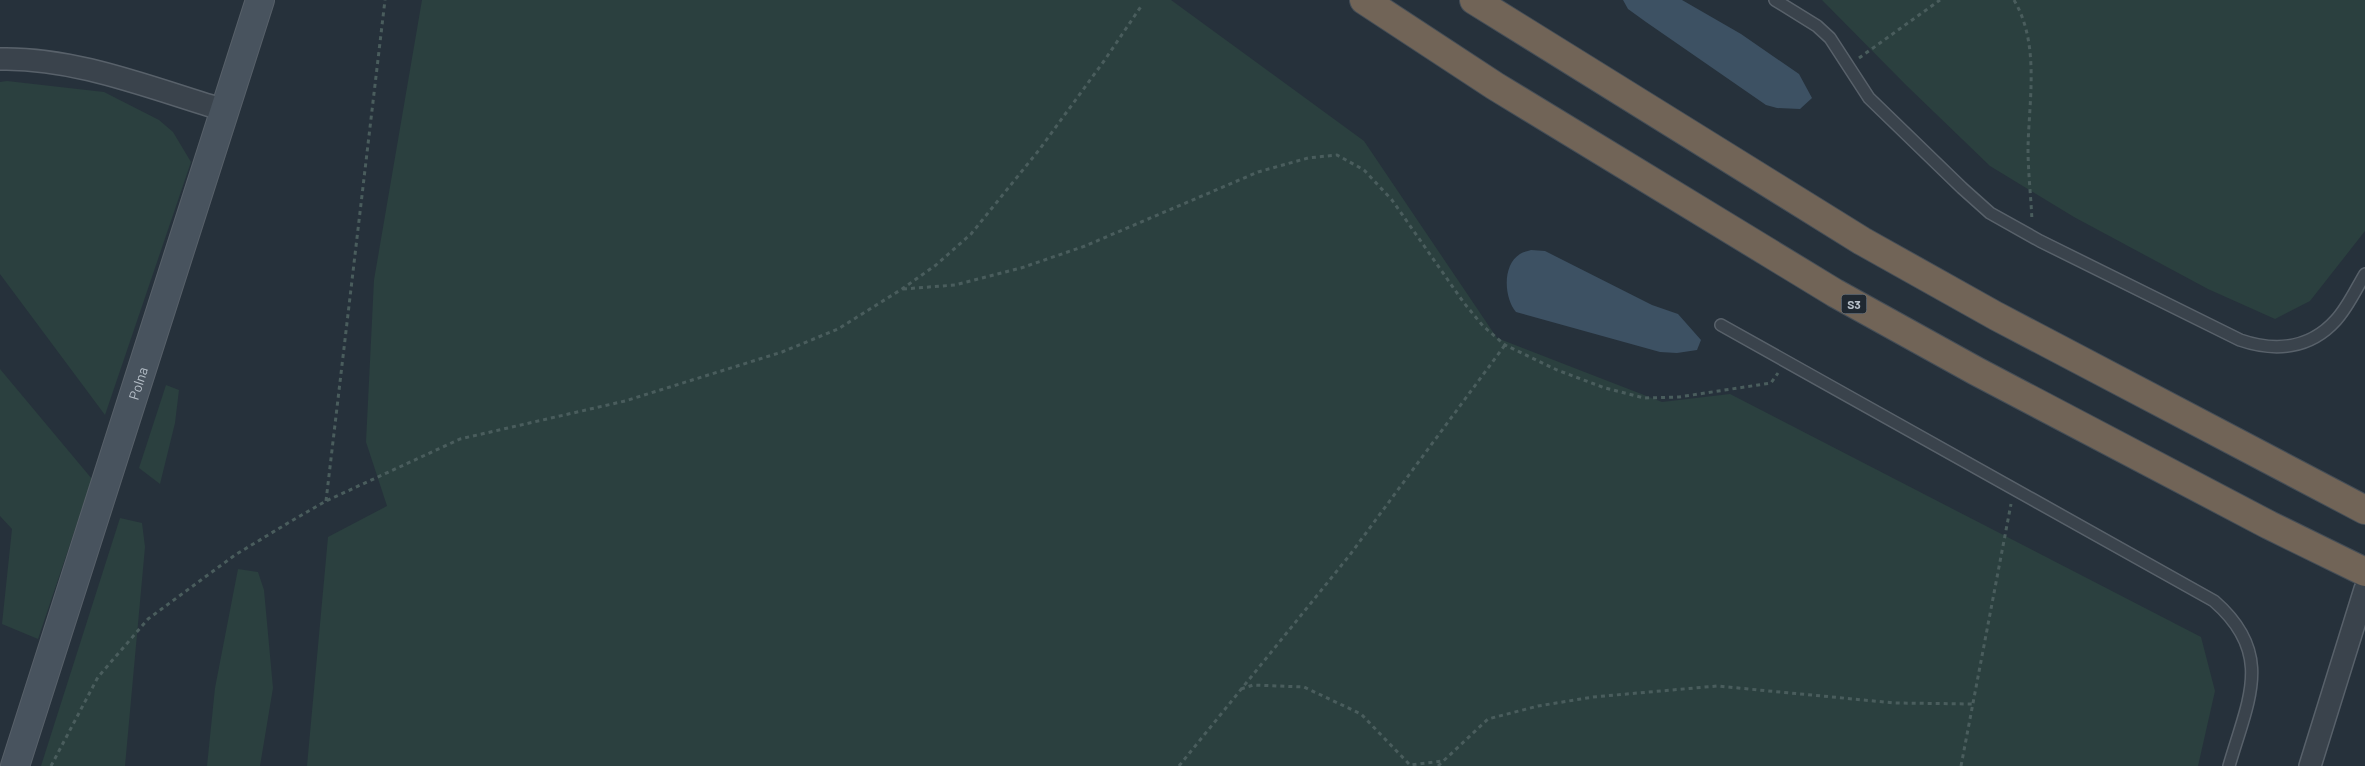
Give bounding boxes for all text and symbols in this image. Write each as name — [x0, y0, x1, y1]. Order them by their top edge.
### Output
road number: S3 — [1842, 294, 1866, 314]
street label: Polna — [124, 365, 151, 402]

